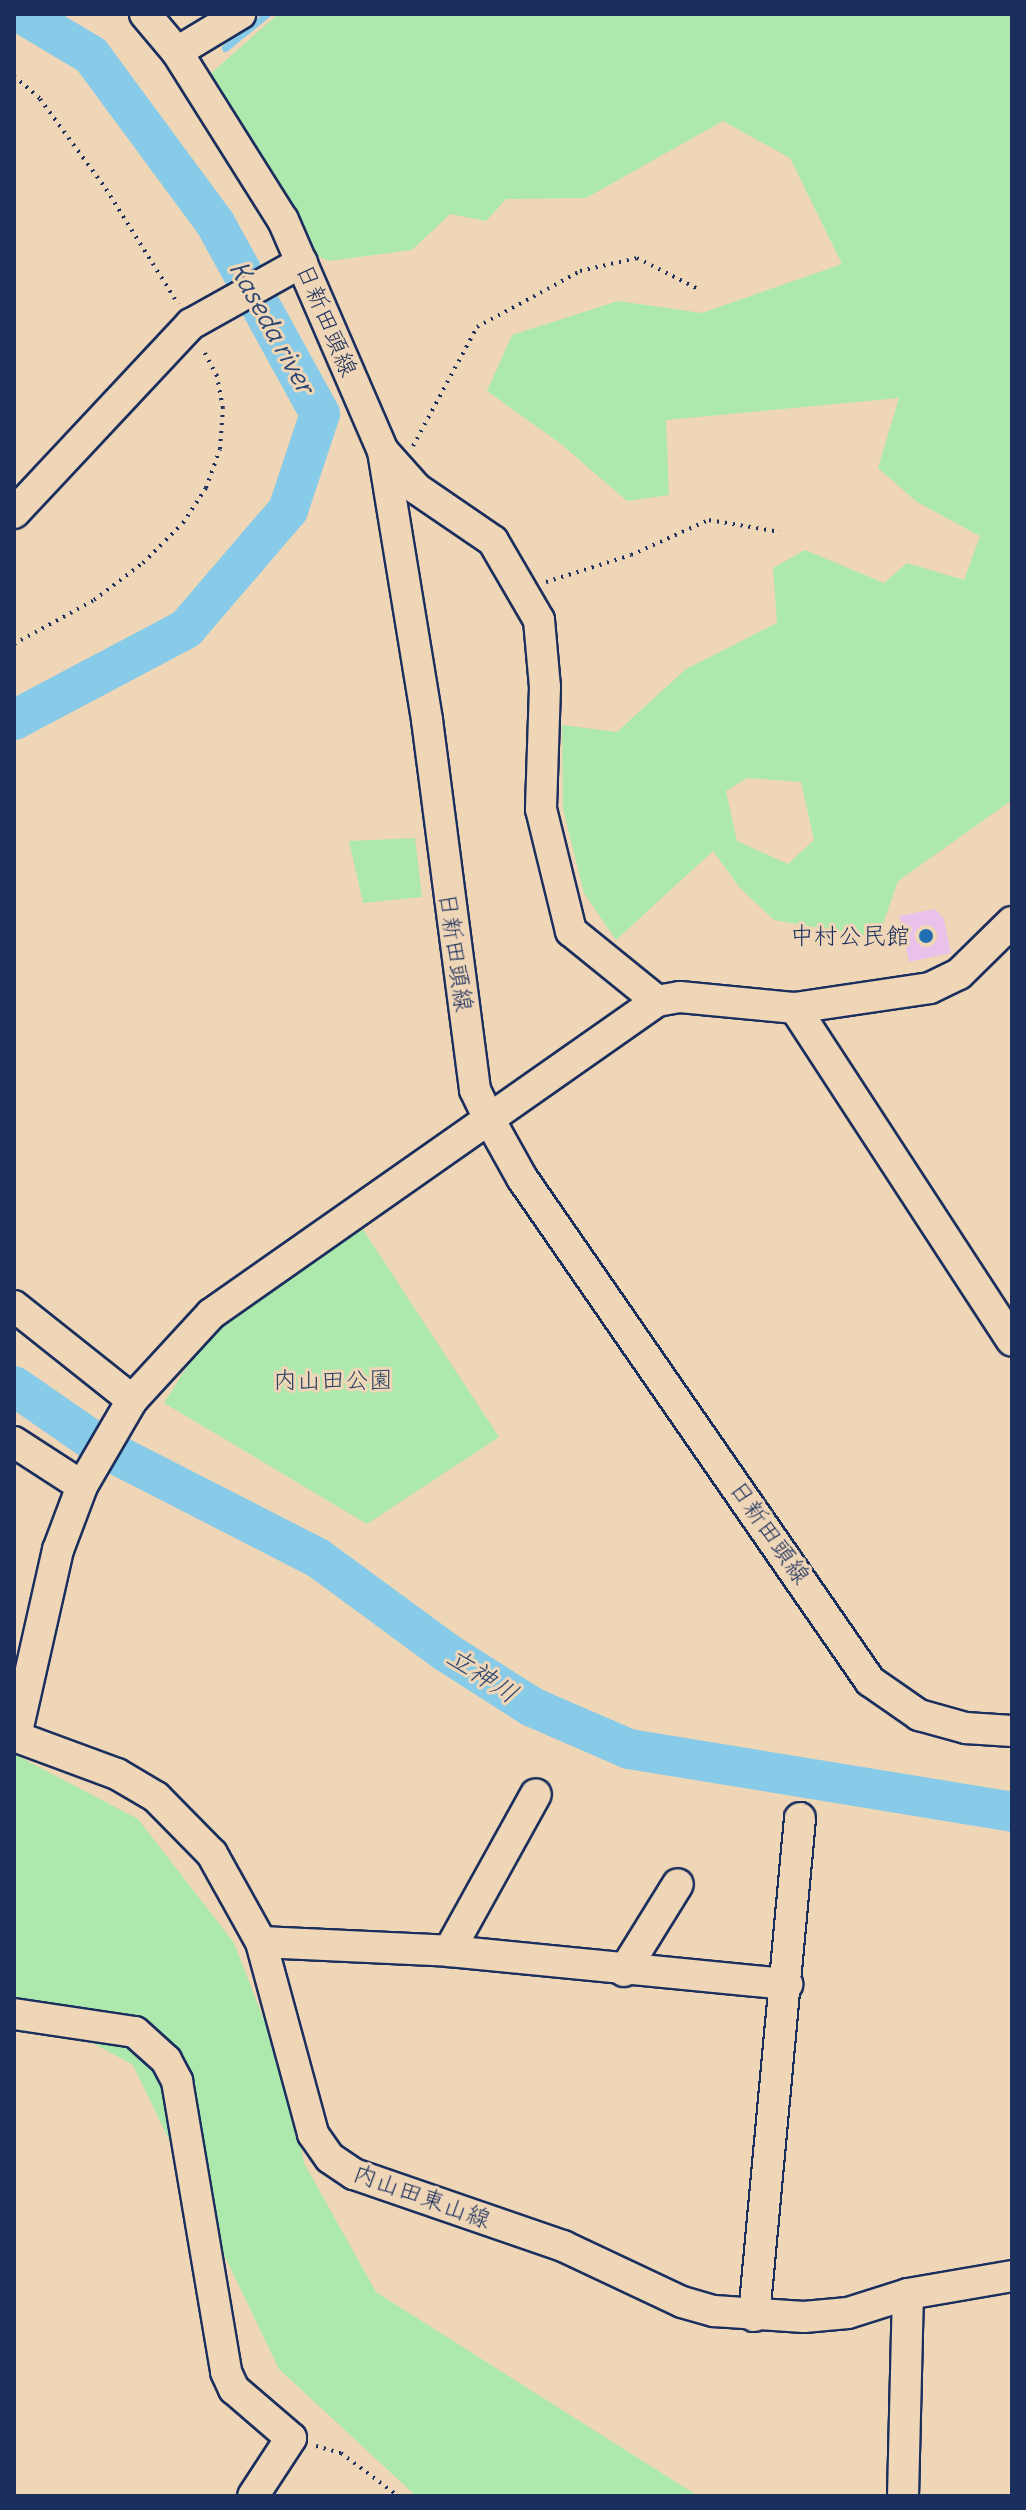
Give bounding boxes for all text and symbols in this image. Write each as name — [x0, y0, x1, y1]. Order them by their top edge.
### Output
water label: Kaseda river — [223, 255, 321, 399]
street label: 日新田頭線 — [290, 259, 364, 381]
street label: 日新田頭線 — [433, 891, 479, 1013]
place label: 中村公民館 — [790, 922, 910, 950]
marker: 中村公民館 — [917, 927, 935, 945]
park label: 内山田公園 — [273, 1366, 393, 1394]
street label: 日新田頭線 — [724, 1475, 816, 1589]
water label: 立神川 — [442, 1641, 524, 1709]
street label: 内山田東山線 — [349, 2158, 495, 2234]

